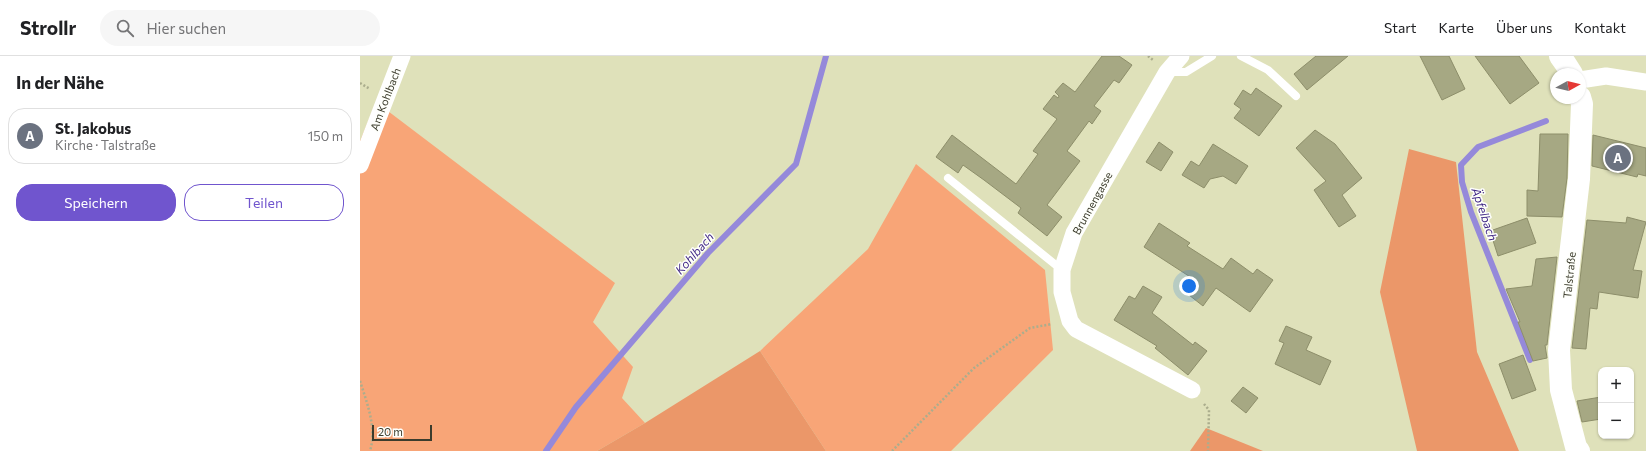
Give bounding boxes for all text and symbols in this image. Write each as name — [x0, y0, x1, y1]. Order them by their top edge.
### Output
search box — [100, 10, 380, 46]
text: Strollr — [20, 16, 76, 39]
icon: search — [114, 17, 136, 39]
text: Hier suchen — [146, 19, 226, 37]
text: Start — [1384, 19, 1417, 36]
text: Karte — [1439, 19, 1474, 36]
text: Über uns — [1496, 19, 1552, 36]
text: Kontakt — [1574, 19, 1626, 36]
street label: Am Kohlbach — [367, 66, 403, 132]
north arrow — [1550, 68, 1586, 104]
text: In der Nähe — [16, 72, 104, 93]
text: St. Jakobus — [55, 119, 131, 137]
text: A — [25, 128, 35, 144]
text: 150 m — [308, 128, 343, 144]
text: Kirche · Talstraße — [55, 137, 156, 153]
pin: A — [1605, 143, 1631, 173]
street label: Brunnengasse — [1069, 169, 1115, 237]
button: Speichern — [16, 184, 176, 221]
button: Teilen — [184, 184, 344, 221]
water label: Äpfelbach — [1469, 185, 1501, 243]
water label: Kohlbach — [672, 229, 716, 277]
street label: Talstraße — [1560, 251, 1578, 299]
your location — [1179, 276, 1199, 296]
map controls — [1598, 367, 1634, 439]
button: + — [1598, 367, 1634, 403]
button: − — [1598, 403, 1634, 439]
scale bar — [372, 423, 432, 442]
text: 20 m — [378, 425, 403, 438]

